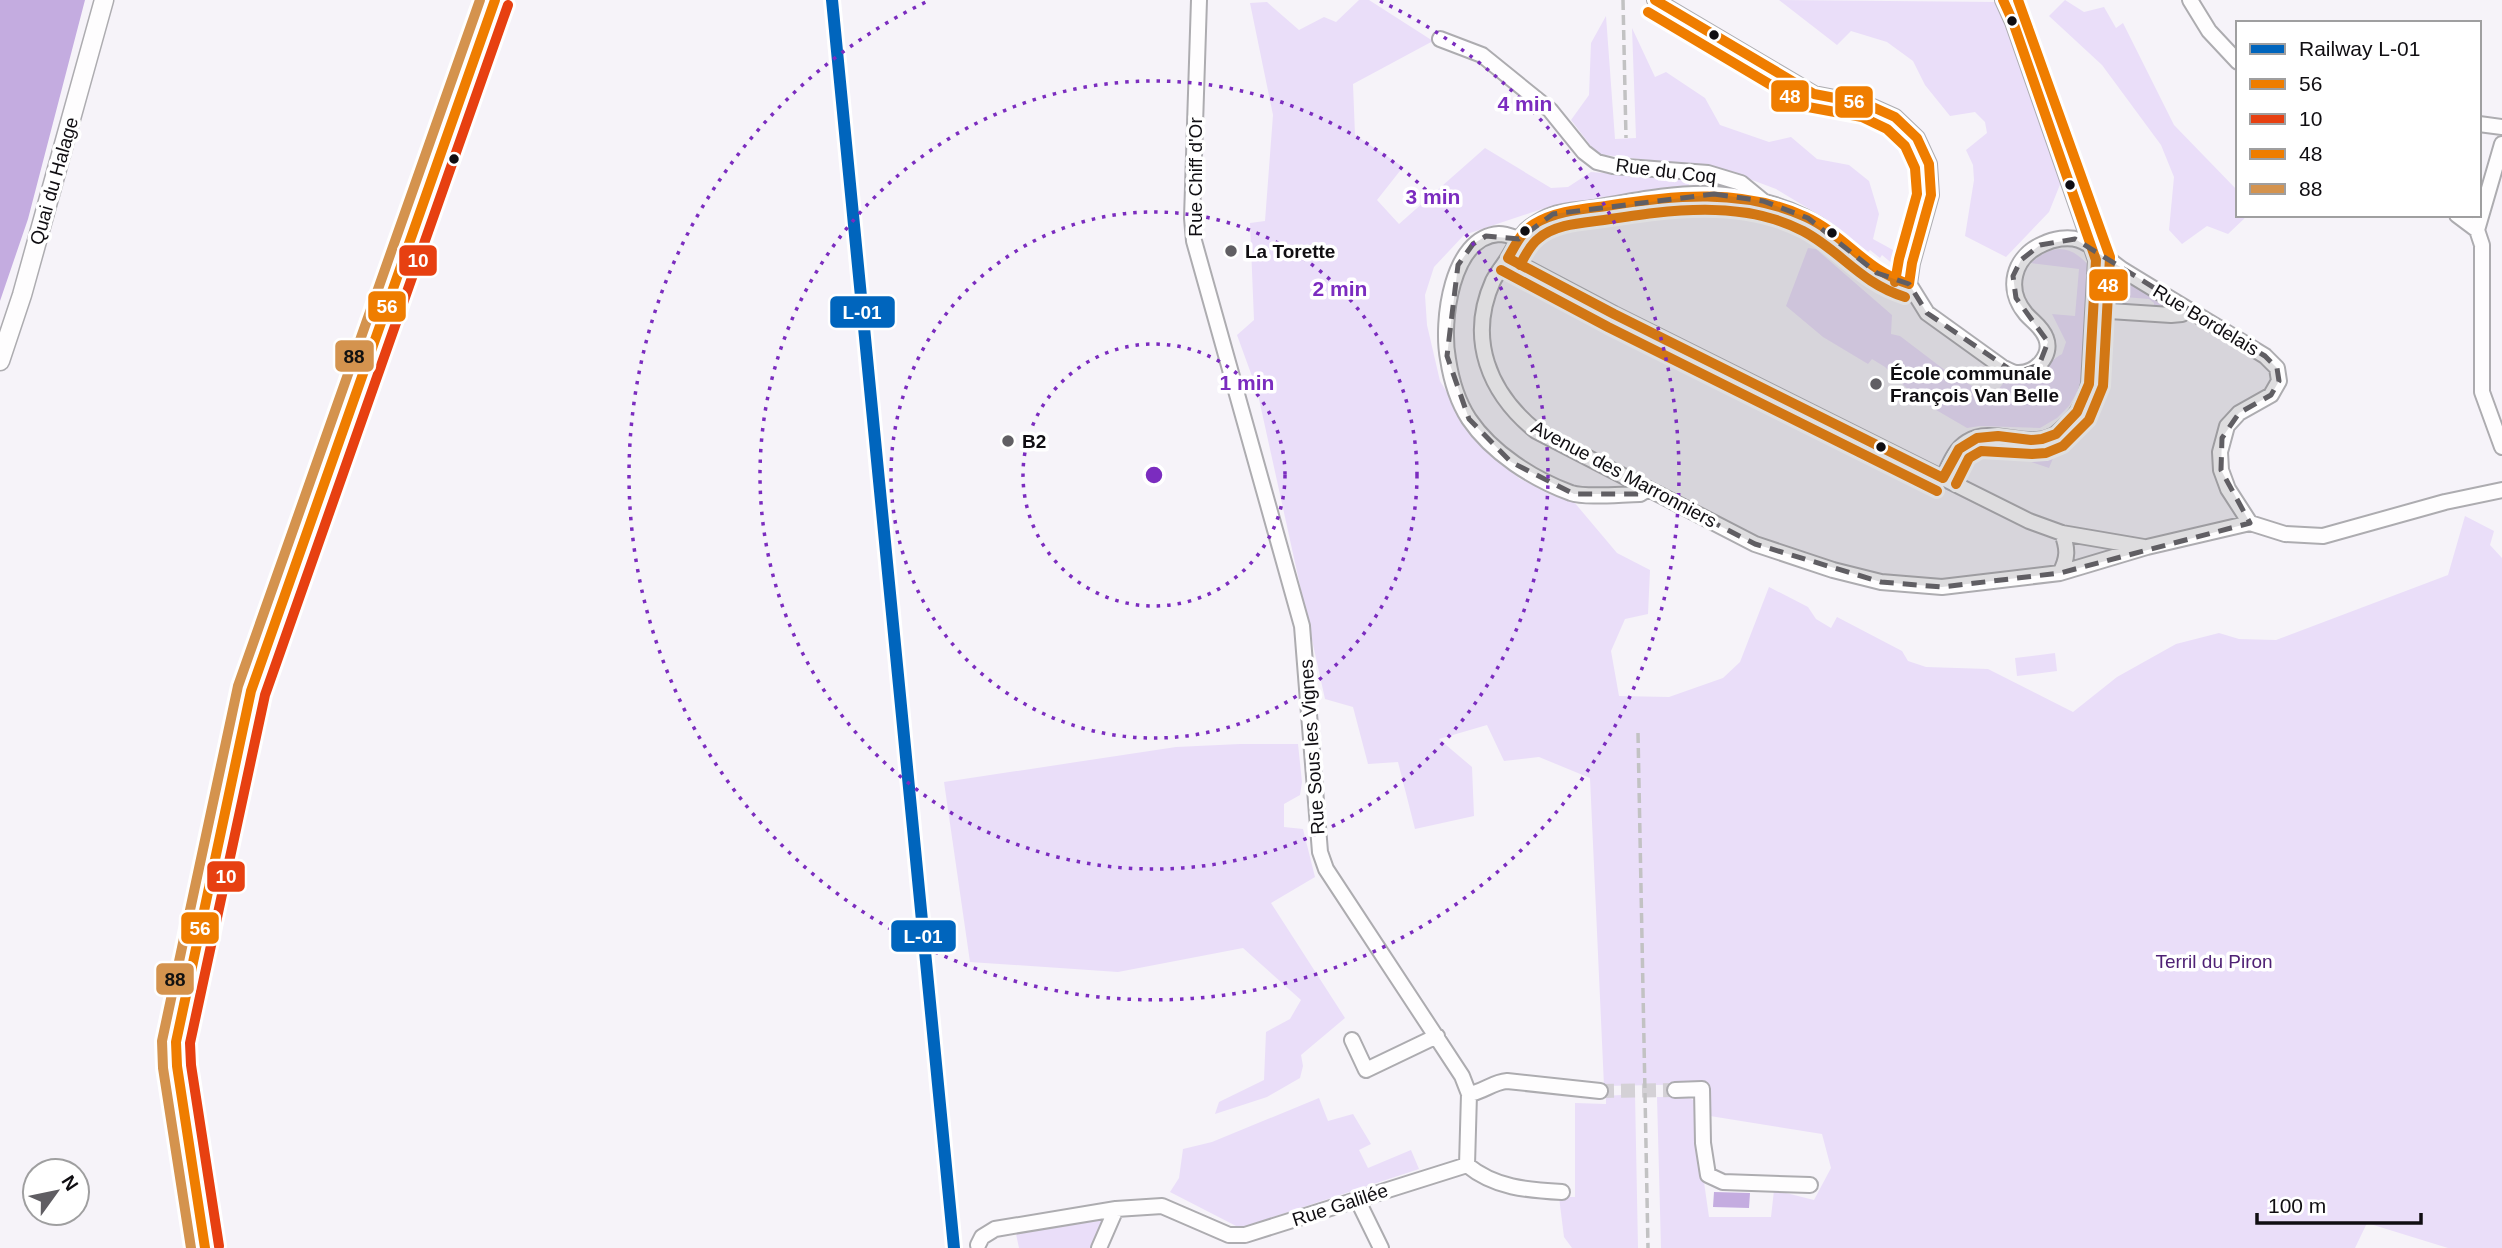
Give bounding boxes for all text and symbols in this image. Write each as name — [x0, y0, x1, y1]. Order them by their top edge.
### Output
unlabelled marker — [2005, 14, 2019, 28]
legend — [2236, 21, 2481, 217]
unlabelled marker — [1707, 28, 1721, 42]
text: Railway L-01 — [2299, 37, 2420, 60]
text: 56 — [2299, 72, 2322, 95]
line badge: 48 — [1770, 79, 1810, 113]
line badge: 56 — [1834, 85, 1874, 119]
text: 48 — [1779, 86, 1801, 107]
text: 56 — [1843, 91, 1865, 112]
text: 4 min — [1498, 92, 1552, 115]
text: 10 — [2299, 107, 2322, 130]
street label: Quai du Halage — [26, 115, 82, 247]
street label: Rue Chiff d'Or — [1185, 117, 1206, 237]
text: 48 — [2299, 142, 2322, 165]
unlabelled marker — [447, 152, 461, 166]
street label: Rue du Coq — [1614, 154, 1718, 188]
text: 88 — [2299, 177, 2322, 200]
unlabelled marker — [2063, 178, 2077, 192]
text: 3 min — [1406, 185, 1460, 208]
unlabelled marker — [1518, 224, 1532, 238]
unlabelled marker — [1825, 226, 1839, 240]
place label: La Torette — [1245, 241, 1335, 262]
marker: La Torette — [1223, 243, 1239, 259]
line badge: 10 — [398, 244, 438, 277]
text: 10 — [407, 250, 429, 271]
line badge: 48 — [2088, 268, 2129, 302]
text: 48 — [2097, 275, 2119, 296]
text: 2 min — [1313, 277, 1367, 300]
street label: Rue Bordelais — [2149, 280, 2263, 360]
line badge: 56 — [367, 290, 407, 323]
line badge: L-01 — [829, 295, 896, 329]
text: 56 — [376, 296, 398, 317]
text: L-01 — [842, 302, 882, 323]
line badge: 88 — [334, 339, 375, 373]
text: 88 — [343, 346, 365, 367]
place label: École communale François Van Belle — [1890, 363, 2059, 406]
text: 1 min — [1220, 371, 1274, 394]
marker: École communale François Van Belle — [1868, 376, 1884, 392]
street label: Avenue des Marronniers — [1528, 416, 1720, 532]
place label: B2 — [1022, 431, 1046, 452]
marker: B2 — [1000, 433, 1016, 449]
unlabelled marker — [1874, 440, 1888, 454]
centre of rings — [1142, 463, 1166, 487]
street label: Rue Sous les Vignes — [1295, 658, 1329, 836]
line badge: 10 — [206, 860, 246, 893]
text: 10 — [215, 866, 237, 887]
line badge: 56 — [180, 911, 220, 945]
text: 56 — [189, 918, 211, 939]
line badge: L-01 — [890, 919, 957, 953]
text: L-01 — [903, 926, 943, 947]
park label: Terril du Piron — [2155, 951, 2273, 972]
line badge: 88 — [155, 962, 195, 996]
text: 88 — [164, 969, 186, 990]
north arrow — [21, 1157, 91, 1227]
text: N — [57, 1172, 82, 1194]
street label: Rue Galilée — [1290, 1180, 1390, 1230]
scale bar — [2257, 1182, 2422, 1226]
text: 100 m — [2268, 1194, 2326, 1217]

